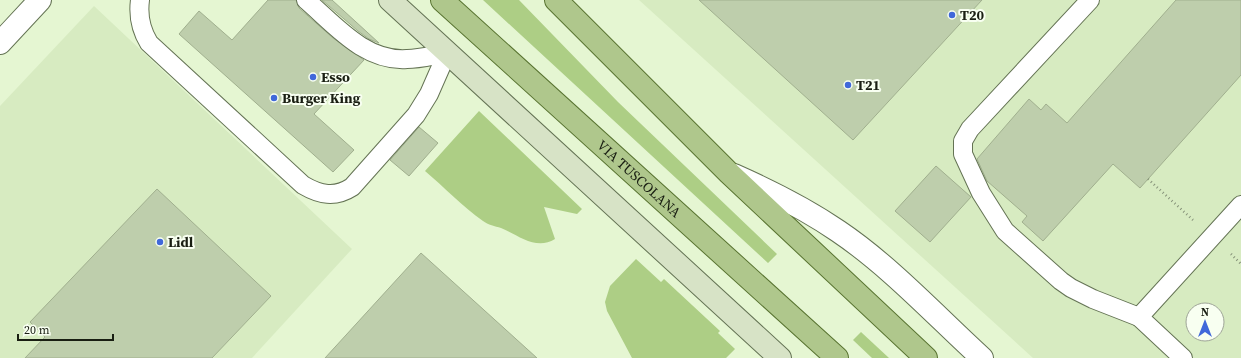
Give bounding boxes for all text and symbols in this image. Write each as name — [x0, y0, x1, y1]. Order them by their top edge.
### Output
place label: T20 — [960, 5, 984, 25]
marker: T20 — [947, 10, 957, 20]
place label: Esso — [321, 67, 350, 87]
marker: Esso — [308, 72, 318, 82]
place label: T21 — [856, 75, 880, 95]
marker: T21 — [843, 80, 853, 90]
place label: Burger King — [282, 88, 361, 108]
marker: Burger King — [269, 93, 279, 103]
street label: VIA TUSCOLANA — [593, 135, 686, 223]
place label: Lidl — [168, 232, 194, 252]
marker: Lidl — [155, 237, 165, 247]
north arrow — [1185, 302, 1225, 342]
text: N — [1201, 305, 1209, 320]
scale bar — [18, 316, 113, 342]
text: 20 m — [24, 322, 50, 338]

